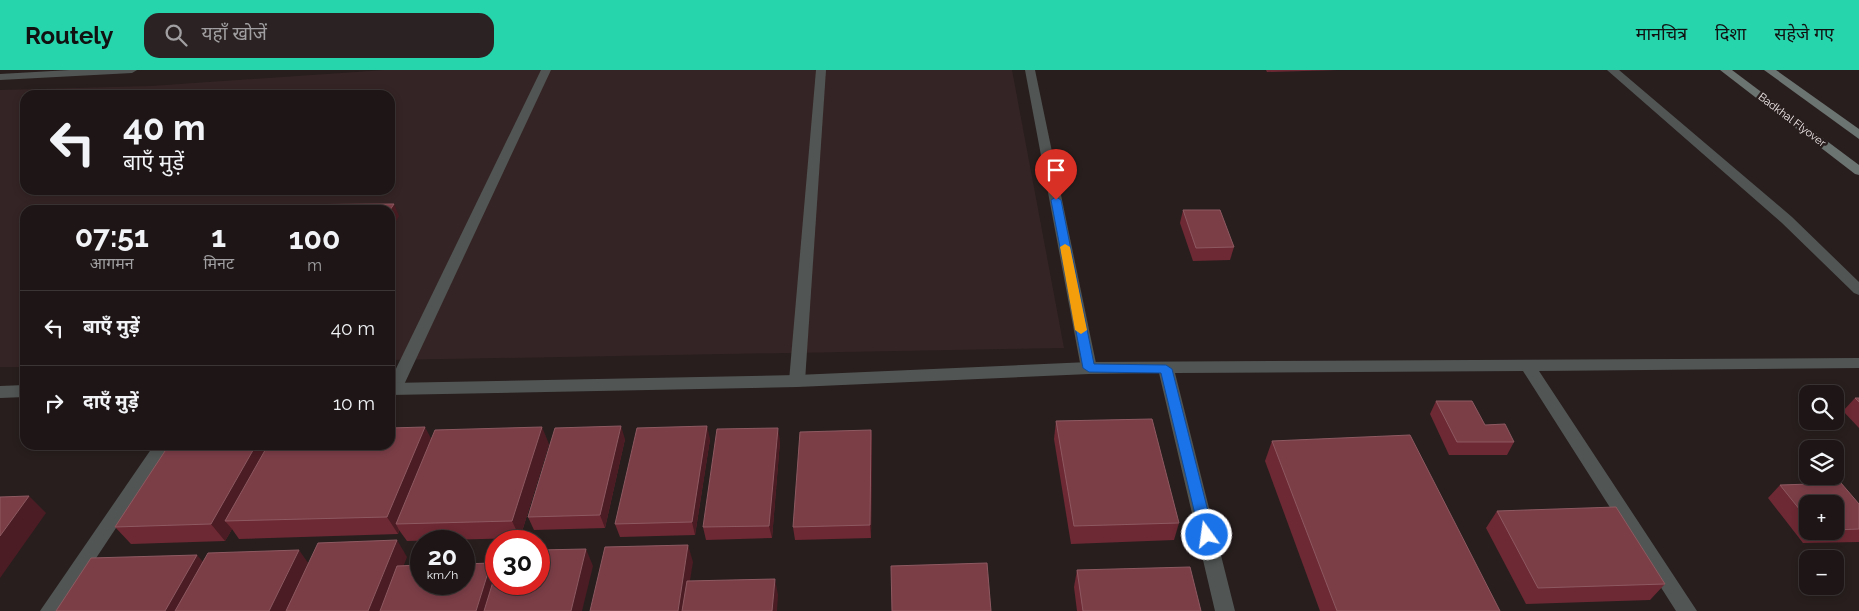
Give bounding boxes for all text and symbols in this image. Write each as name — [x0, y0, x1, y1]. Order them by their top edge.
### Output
search box — [144, 13, 494, 58]
text: Routely — [25, 21, 114, 50]
icon: search — [162, 21, 190, 49]
text: यहाँ खोजें — [202, 22, 267, 44]
text: मानचित्र — [1636, 23, 1687, 44]
text: दिशा — [1715, 23, 1746, 44]
text: सहेजे गए — [1774, 23, 1834, 44]
street label: Badkhal Flyover — [1756, 90, 1828, 150]
text: 40 m — [123, 107, 205, 148]
icon: left — [40, 110, 105, 175]
text: बाएँ मुड़ें — [123, 149, 184, 175]
pin — [1035, 149, 1077, 200]
icon: arrive — [1042, 156, 1070, 184]
text: 07:51 — [75, 219, 149, 254]
text: 1 — [211, 219, 226, 254]
text: 100 — [289, 221, 340, 256]
text: आगमन — [90, 254, 134, 273]
text: मिनट — [203, 254, 234, 273]
text: m — [307, 256, 322, 275]
icon: left — [40, 314, 68, 342]
text: बाएँ मुड़ें — [83, 315, 140, 337]
text: 40 m — [331, 317, 375, 339]
map controls — [1799, 385, 1844, 595]
button: search — [1799, 385, 1844, 430]
icon: right — [40, 389, 68, 417]
text: दाएँ मुड़ें — [83, 390, 139, 412]
text: 10 m — [333, 392, 375, 414]
button: layers — [1799, 440, 1844, 485]
button: + — [1799, 495, 1844, 540]
position arrow — [1180, 508, 1232, 560]
speed limit sign: 30 — [485, 530, 550, 595]
text: 20 — [428, 541, 457, 571]
button: − — [1799, 550, 1844, 595]
text: km/h — [427, 568, 458, 582]

